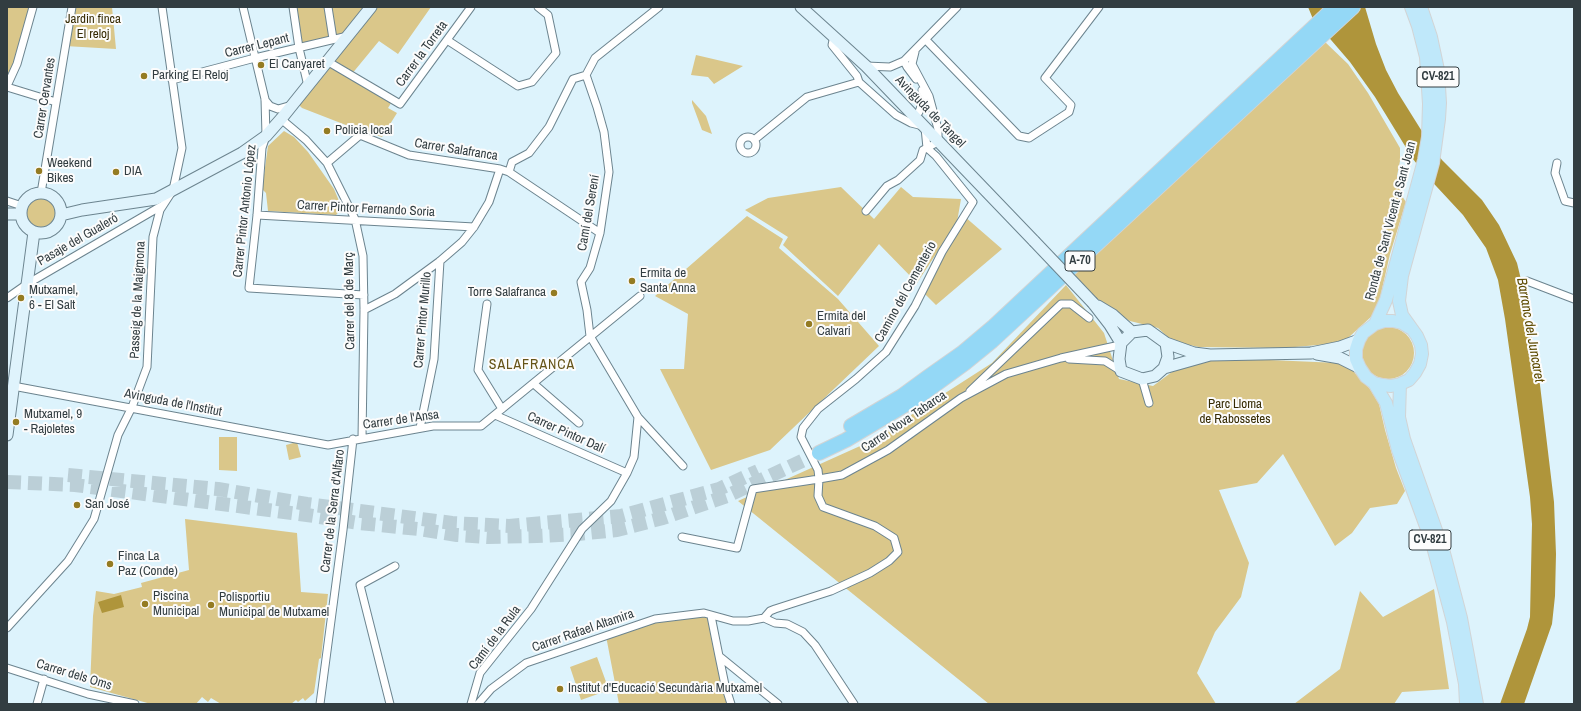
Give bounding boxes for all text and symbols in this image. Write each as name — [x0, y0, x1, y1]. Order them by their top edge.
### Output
park label: Jardin finca El reloj — [65, 12, 121, 43]
street label: Carrer la Torreta — [393, 18, 451, 90]
street label: Carrer Lepant — [223, 30, 291, 62]
street label: Carrer Cervantes — [31, 56, 59, 140]
place label: El Canyaret — [269, 57, 325, 73]
marker: El Canyaret — [256, 60, 266, 70]
road number: CV-821 — [1417, 67, 1459, 87]
place label: Parking El Reloj — [152, 68, 228, 84]
marker: Parking El Reloj — [139, 71, 149, 81]
street label: Avinguda de Tàngel — [892, 73, 968, 151]
place label: Policia local — [335, 123, 392, 139]
marker: Policia local — [322, 126, 332, 136]
street label: Carrer Salafranca — [413, 136, 499, 164]
street label: Ronda de Sant Vicent a Sant Joan — [1362, 140, 1420, 302]
street label: Carrer Pintor Antonio López — [230, 144, 260, 278]
place label: Weekend Bikes — [47, 156, 92, 187]
place label: DIA — [124, 164, 142, 180]
marker: Weekend Bikes — [34, 166, 44, 176]
marker: DIA — [111, 167, 121, 177]
street label: Camí del Serení — [575, 174, 603, 252]
street label: Carrer Pintor Fernando Soria — [297, 198, 435, 220]
street label: Pasaje del Gualeró — [35, 211, 121, 269]
street label: Camino del Cementerio — [872, 239, 940, 345]
street label: Passeig de la Maigmona — [127, 241, 149, 359]
road number: A-70 — [1065, 251, 1095, 271]
street label: Carrer del 8 de Març — [341, 252, 359, 350]
place label: Ermita de Santa Anna — [640, 266, 696, 297]
street label: Carrer Pintor Murillo — [411, 271, 435, 369]
marker: Ermita de Santa Anna — [627, 276, 637, 286]
water label: Barranc del Juncaret — [1513, 276, 1547, 384]
place label: Mutxamel, 6 - El Salt — [29, 283, 78, 314]
place label: Torre Salafranca — [468, 285, 546, 301]
marker: Torre Salafranca — [549, 288, 559, 298]
marker: Mutxamel, 6 - El Salt — [16, 293, 26, 303]
place label: Ermita del Calvari — [817, 309, 866, 340]
marker: Ermita del Calvari — [804, 319, 814, 329]
district label: SALAFRANCA — [489, 357, 575, 373]
street label: Avinguda de l'Institut — [123, 386, 223, 420]
street label: Carrer Nova Tabarca — [859, 388, 949, 456]
park label: Parc Lloma de Rabossetes — [1199, 397, 1271, 428]
place label: Mutxamel, 9 - Rajoletes — [24, 407, 82, 438]
street label: Carrer de l'Ansa — [362, 407, 440, 433]
street label: Carrer Pintor Dalí — [525, 409, 607, 457]
marker: Mutxamel, 9 - Rajoletes — [11, 417, 21, 427]
street label: Carrer de la Serra d'Alfaro — [318, 448, 348, 574]
place label: San José — [85, 497, 129, 513]
marker: San José — [72, 500, 82, 510]
road number: CV-821 — [1409, 530, 1451, 550]
place label: Finca La Paz (Conde) — [118, 549, 178, 580]
marker: Finca La Paz (Conde) — [105, 559, 115, 569]
place label: Piscina Municipal — [153, 589, 199, 620]
place label: Polisportiu Municipal de Mutxamel — [219, 590, 329, 621]
marker: Piscina Municipal — [140, 599, 150, 609]
marker: Polisportiu Municipal de Mutxamel — [206, 600, 216, 610]
street label: Camí de la Rula — [466, 603, 524, 673]
street label: Carrer Rafael Altamira — [530, 606, 636, 656]
street label: Carrer dels Oms — [34, 656, 114, 694]
place label: Institut d'Educació Secundària Mutxamel — [568, 681, 762, 697]
marker: Institut d'Educació Secundària Mutxamel — [555, 684, 565, 694]

